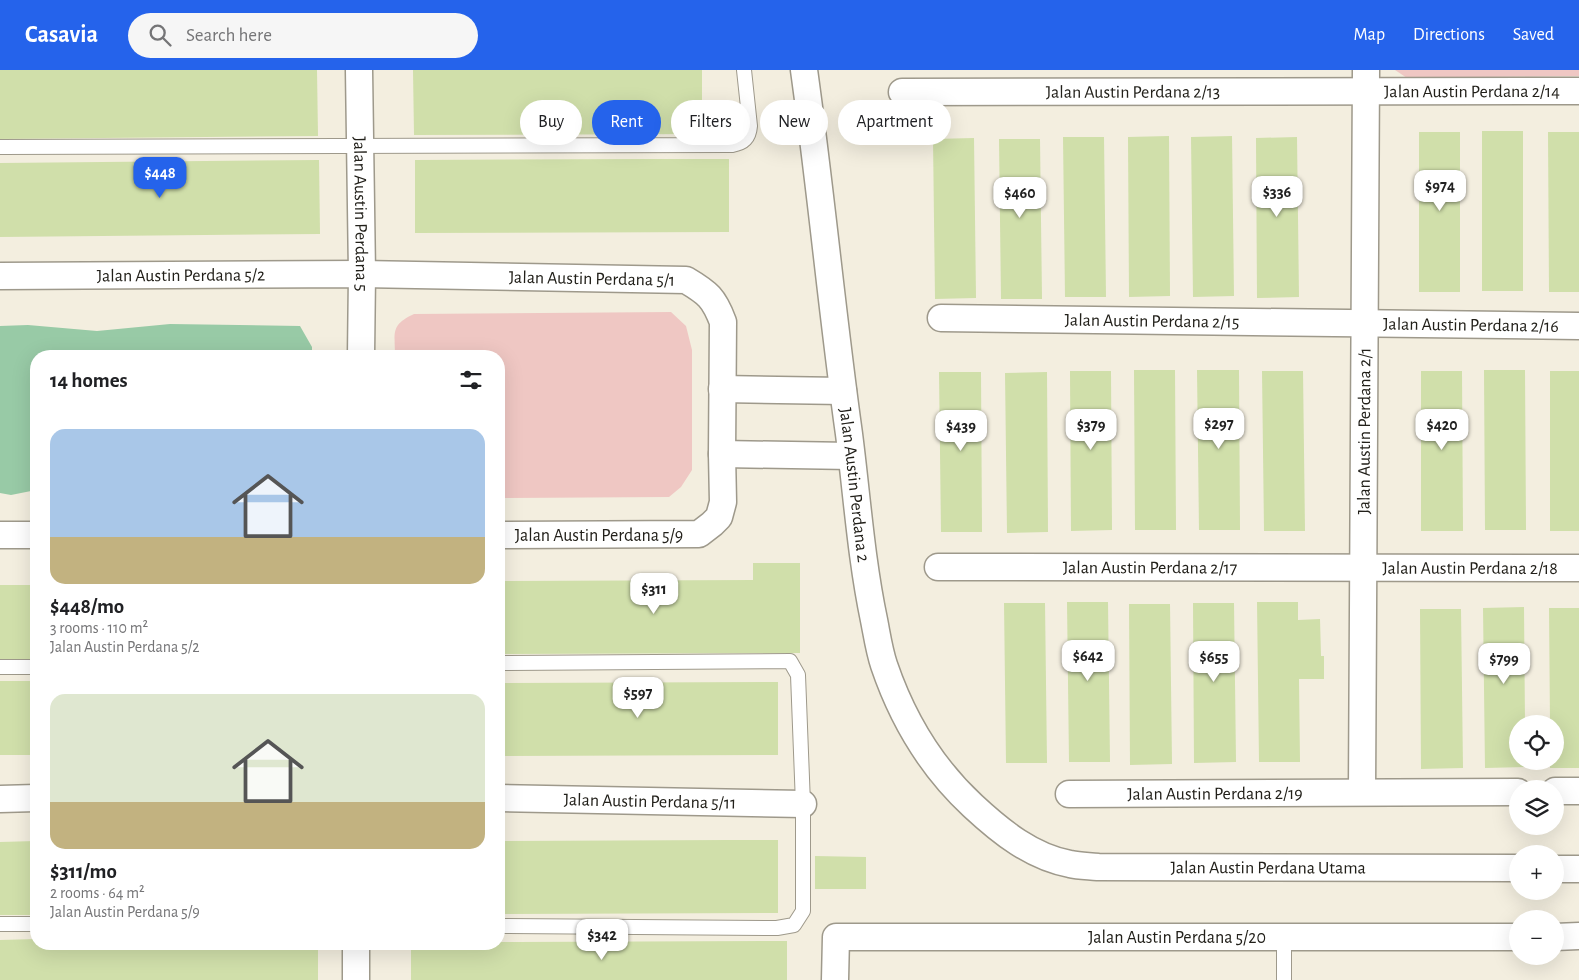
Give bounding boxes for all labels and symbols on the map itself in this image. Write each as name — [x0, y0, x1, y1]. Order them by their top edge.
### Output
street label: Jalan Austin Perdana 2/14 — [1384, 83, 1560, 101]
street label: Jalan Austin Perdana 2/13 — [1046, 84, 1220, 102]
street label: Jalan Austin Perdana 5 — [350, 136, 370, 292]
pin: $448 — [130, 156, 190, 199]
pin: $974 — [1410, 170, 1470, 212]
pin: $460 — [990, 176, 1050, 219]
pin: $336 — [1247, 176, 1307, 218]
street label: Jalan Austin Perdana 5/2 — [97, 267, 265, 285]
street label: Jalan Austin Perdana 5/1 — [509, 269, 675, 290]
street label: Jalan Austin Perdana 2/15 — [1065, 312, 1239, 332]
street label: Jalan Austin Perdana 2/16 — [1383, 316, 1559, 336]
street label: Jalan Austin Perdana 2/1 — [1356, 347, 1374, 515]
street label: Jalan Austin Perdana 2 — [835, 407, 872, 564]
pin: $379 — [1061, 408, 1121, 451]
pin: $297 — [1189, 408, 1249, 450]
pin: $420 — [1412, 408, 1472, 451]
pin: $439 — [931, 410, 991, 452]
street label: Jalan Austin Perdana 5/9 — [515, 527, 683, 545]
street label: Jalan Austin Perdana 2/17 — [1063, 559, 1237, 577]
street label: Jalan Austin Perdana 2/18 — [1382, 560, 1558, 578]
pin: $311 — [624, 572, 684, 615]
pin: $642 — [1058, 640, 1118, 682]
pin: $655 — [1184, 640, 1244, 683]
pin: $799 — [1474, 642, 1534, 685]
pin: $597 — [608, 676, 668, 719]
street label: Jalan Austin Perdana 2/19 — [1127, 785, 1303, 804]
street label: Jalan Austin Perdana 5/11 — [563, 791, 736, 813]
street label: Jalan Austin Perdana Utama — [1170, 859, 1366, 878]
pin: $342 — [572, 918, 632, 961]
street label: Jalan Austin Perdana 5/20 — [1088, 929, 1266, 947]

